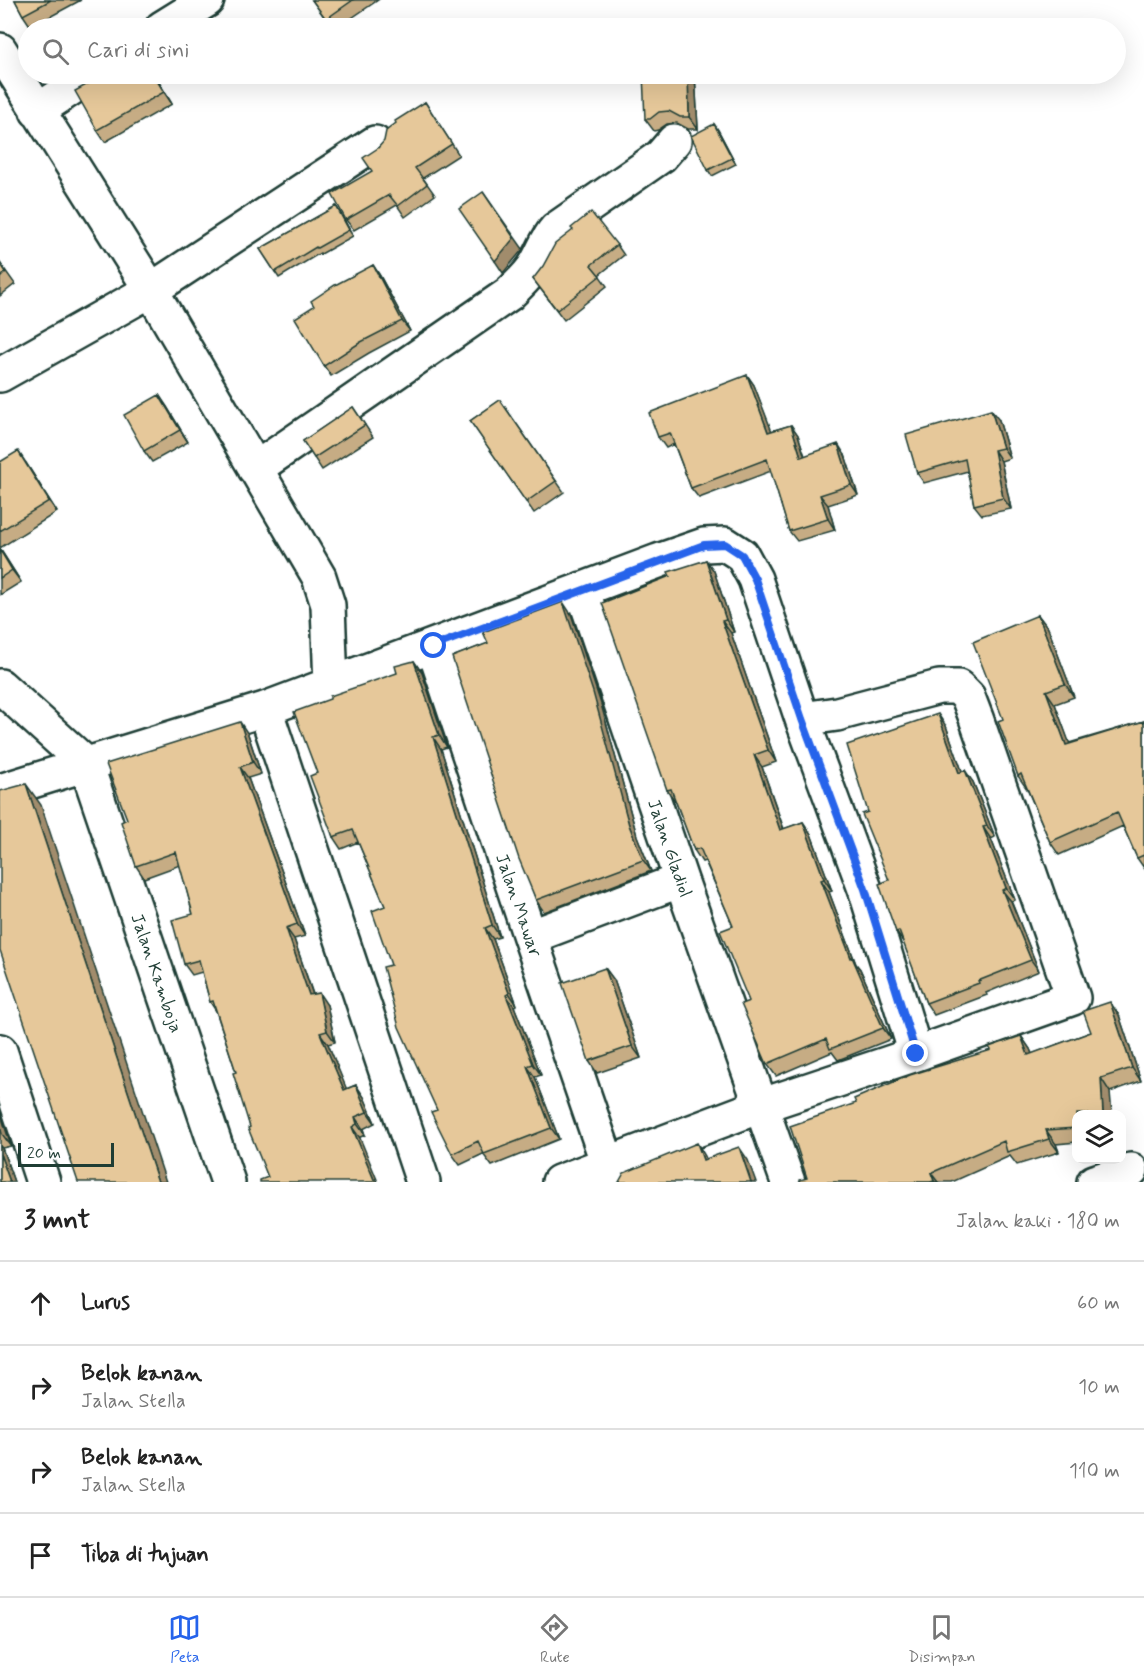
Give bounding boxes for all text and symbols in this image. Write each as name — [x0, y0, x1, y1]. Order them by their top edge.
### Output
search box — [18, 18, 1126, 84]
icon: search — [39, 35, 72, 68]
text: Cari di sini — [87, 37, 189, 65]
route start — [420, 632, 446, 658]
street label: Jalan Gladiol — [641, 796, 697, 901]
street label: Jalan Mawar — [489, 850, 547, 961]
street label: Jalan Kamboja — [124, 910, 188, 1036]
route end — [902, 1040, 928, 1066]
map controls — [1072, 1110, 1126, 1164]
button: layers — [1072, 1110, 1126, 1164]
scale bar — [18, 1140, 114, 1168]
text: 20 m — [27, 1143, 61, 1164]
text: 3 mnt — [24, 1204, 90, 1238]
text: Jalan kaki · 180 m — [956, 1208, 1120, 1235]
icon: ahead — [24, 1287, 57, 1320]
text: Lurus — [81, 1289, 130, 1317]
text: 60 m — [1077, 1290, 1120, 1317]
text: Belok kanan — [81, 1360, 202, 1388]
icon: right — [24, 1371, 57, 1404]
text: 10 m — [1078, 1374, 1120, 1401]
text: Jalan Stella — [81, 1388, 186, 1415]
text: Belok kanan — [81, 1444, 202, 1472]
icon: right — [24, 1455, 57, 1488]
text: 110 m — [1069, 1458, 1120, 1485]
text: Jalan Stella — [81, 1472, 186, 1499]
icon: arrive — [24, 1539, 57, 1572]
text: Tiba di tujuan — [81, 1541, 209, 1569]
tab: Peta — [168, 1611, 201, 1668]
tab: Rute — [538, 1611, 571, 1668]
tab: Disimpan — [908, 1611, 976, 1668]

